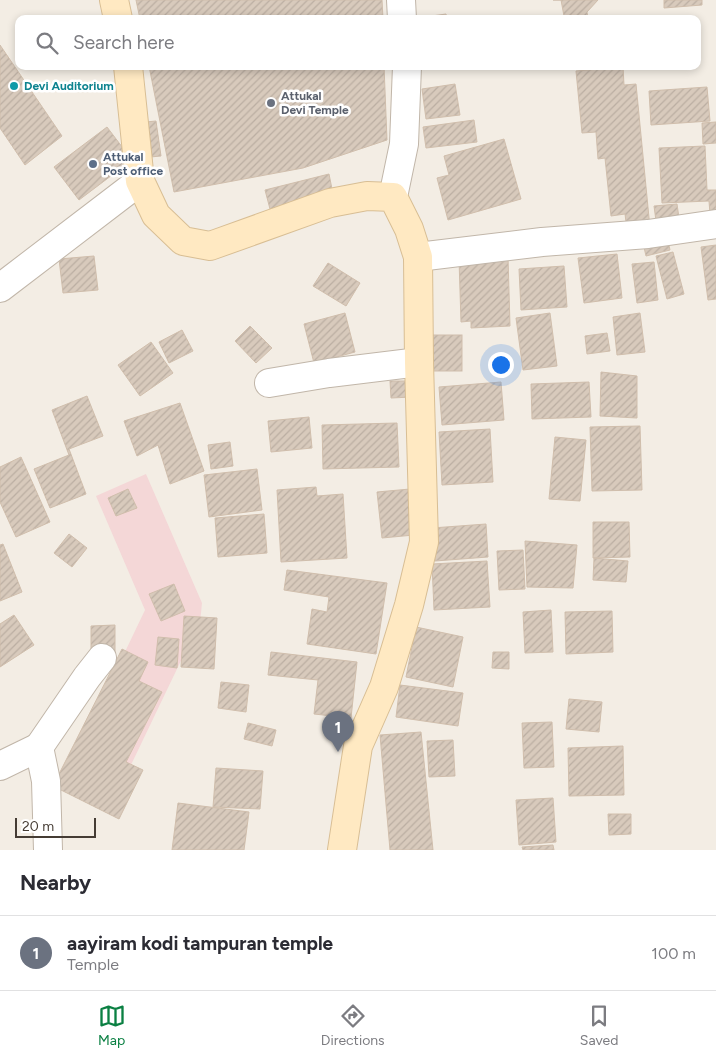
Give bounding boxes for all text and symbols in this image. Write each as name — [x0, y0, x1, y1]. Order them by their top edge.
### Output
search box — [15, 15, 701, 70]
icon: search — [33, 29, 61, 57]
text: Search here — [73, 31, 175, 54]
place label: Devi Auditorium — [24, 79, 114, 93]
marker: Devi Auditorium — [8, 80, 20, 92]
place label: Attukal Devi Temple — [281, 89, 349, 117]
marker: Attukal Devi Temple — [265, 97, 277, 109]
place label: Attukal Post office — [103, 150, 163, 178]
marker: Attukal Post office — [87, 158, 99, 170]
your location — [488, 352, 514, 378]
pin: 1 — [322, 711, 354, 752]
scale bar — [15, 815, 96, 838]
text: 20 m — [22, 818, 54, 835]
text: Nearby — [20, 870, 91, 895]
text: aayiram kodi tampuran temple — [67, 932, 333, 955]
text: 1 — [33, 944, 39, 963]
text: 100 m — [651, 944, 696, 963]
text: Temple — [67, 955, 119, 974]
tab: Map — [98, 1002, 126, 1049]
tab: Directions — [321, 1002, 385, 1049]
tab: Saved — [580, 1002, 618, 1049]

